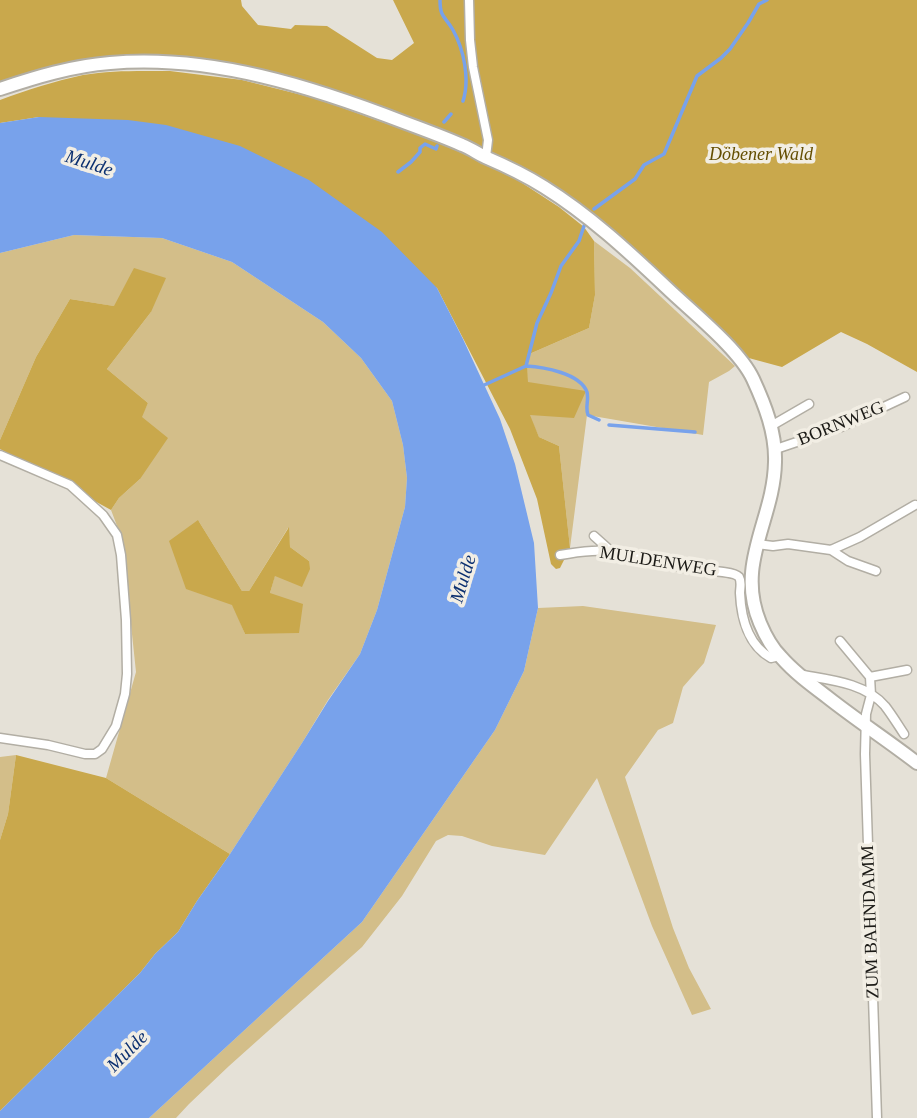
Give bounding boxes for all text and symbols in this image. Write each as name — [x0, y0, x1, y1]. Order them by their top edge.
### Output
park label: Döbener Wald — [709, 144, 813, 166]
water label: Mulde — [62, 146, 116, 182]
street label: BORNWEG — [795, 397, 887, 451]
street label: MULDENWEG — [598, 542, 718, 582]
water label: Mulde — [446, 552, 482, 606]
street label: ZUM BAHNDAMM — [858, 845, 884, 999]
water label: Mulde — [103, 1027, 153, 1077]

